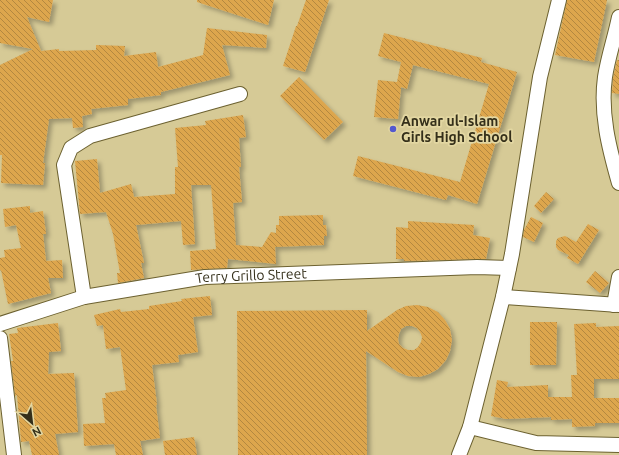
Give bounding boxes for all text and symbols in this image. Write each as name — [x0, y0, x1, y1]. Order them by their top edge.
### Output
place label: Anwar ul-Islam Girls High School — [401, 113, 512, 145]
marker: Anwar ul-Islam Girls High School — [388, 124, 398, 134]
street label: Terry Grillo Street — [194, 265, 308, 286]
north arrow — [12, 403, 52, 443]
text: N — [30, 425, 43, 439]

